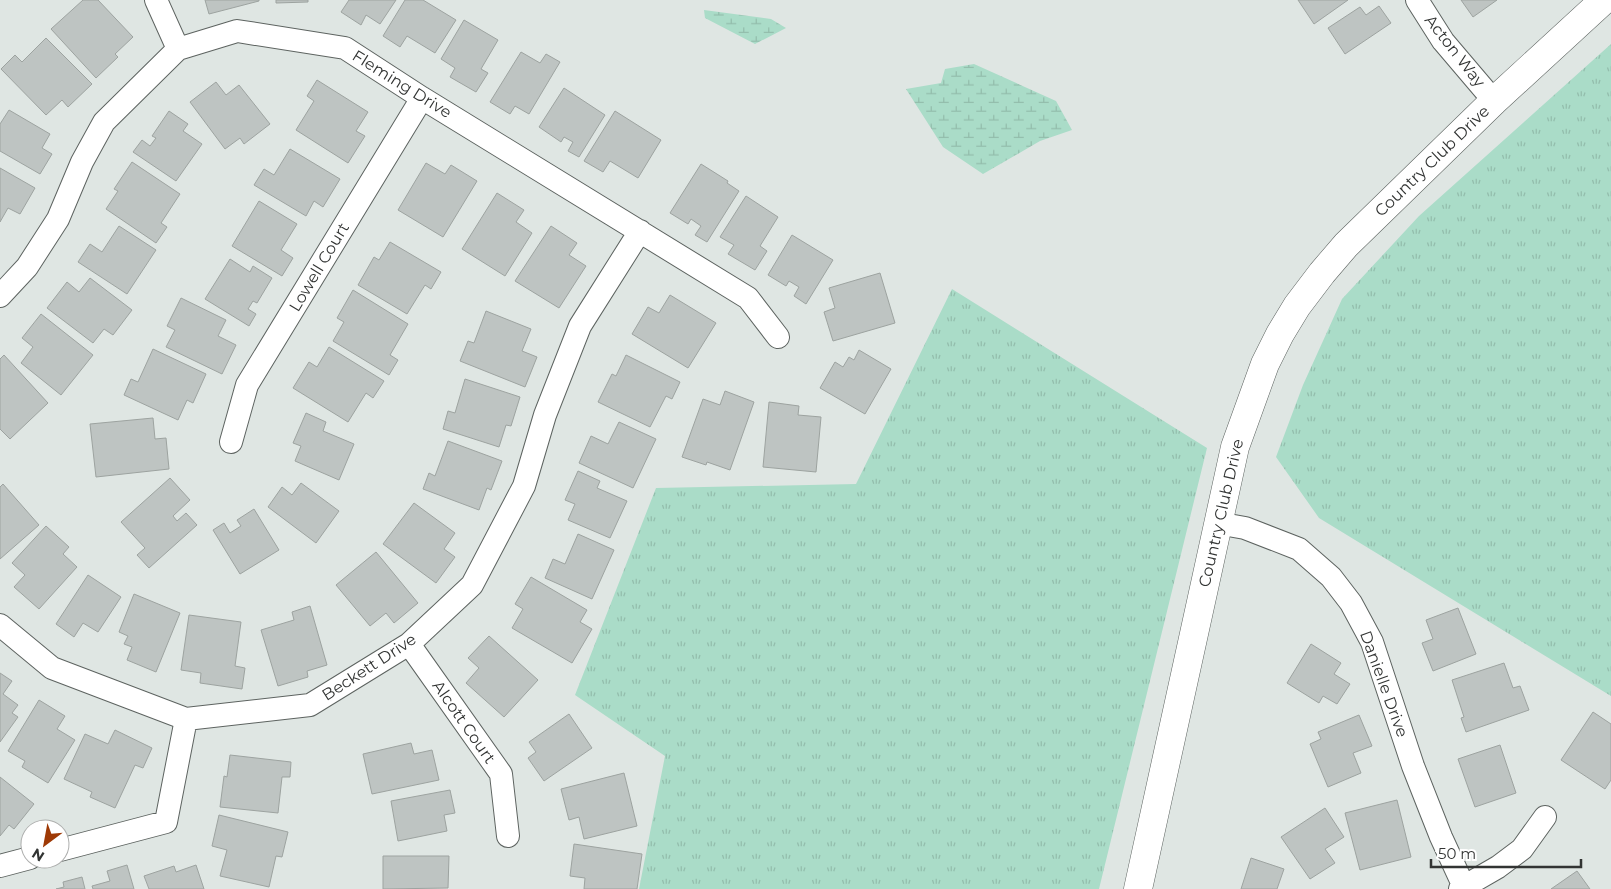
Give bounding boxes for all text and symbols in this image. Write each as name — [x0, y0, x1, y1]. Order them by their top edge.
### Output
street label: Acton Way — [1421, 11, 1489, 91]
street label: Fleming Drive — [349, 46, 455, 122]
street label: Country Club Drive — [1371, 102, 1493, 220]
street label: Lowell Court — [285, 219, 353, 315]
street label: Country Club Drive — [1195, 437, 1247, 589]
street label: Danielle Drive — [1356, 628, 1412, 740]
street label: Beckett Drive — [318, 630, 420, 704]
street label: Alcott Court — [429, 677, 500, 767]
north arrow — [20, 819, 70, 869]
scale bar — [1431, 836, 1581, 868]
text: N — [29, 844, 48, 866]
text: 50 m — [1438, 844, 1476, 863]

